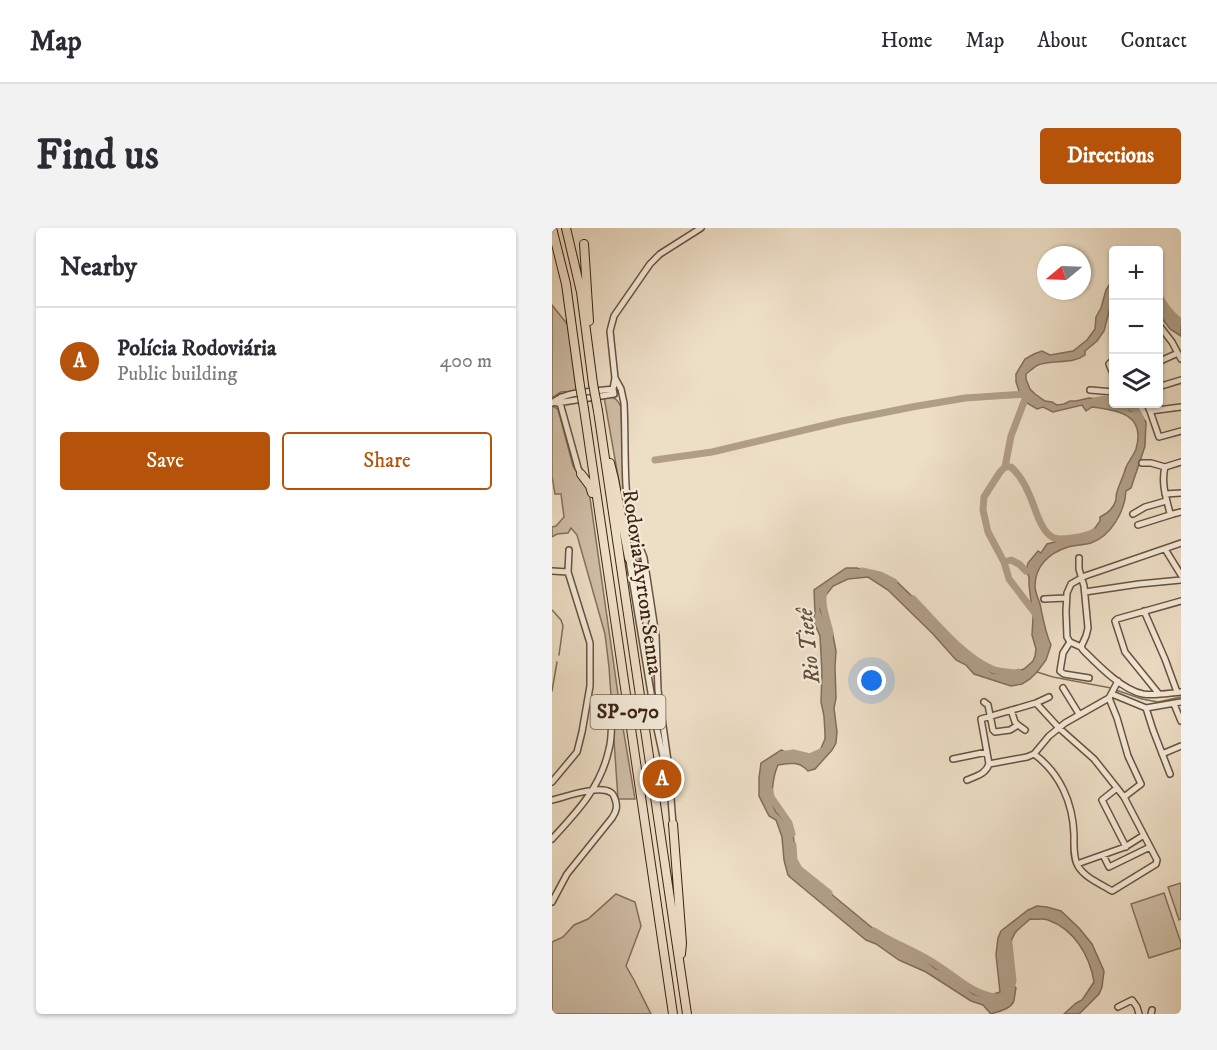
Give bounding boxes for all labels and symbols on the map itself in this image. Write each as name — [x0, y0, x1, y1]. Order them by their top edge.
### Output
north arrow — [1037, 246, 1091, 300]
street label: Rodovia Ayrton Senna — [616, 488, 668, 676]
water label: Rio Tietê — [791, 606, 826, 686]
your location — [857, 666, 886, 695]
road number: SP-070 — [590, 695, 665, 729]
pin: A — [642, 756, 682, 802]

